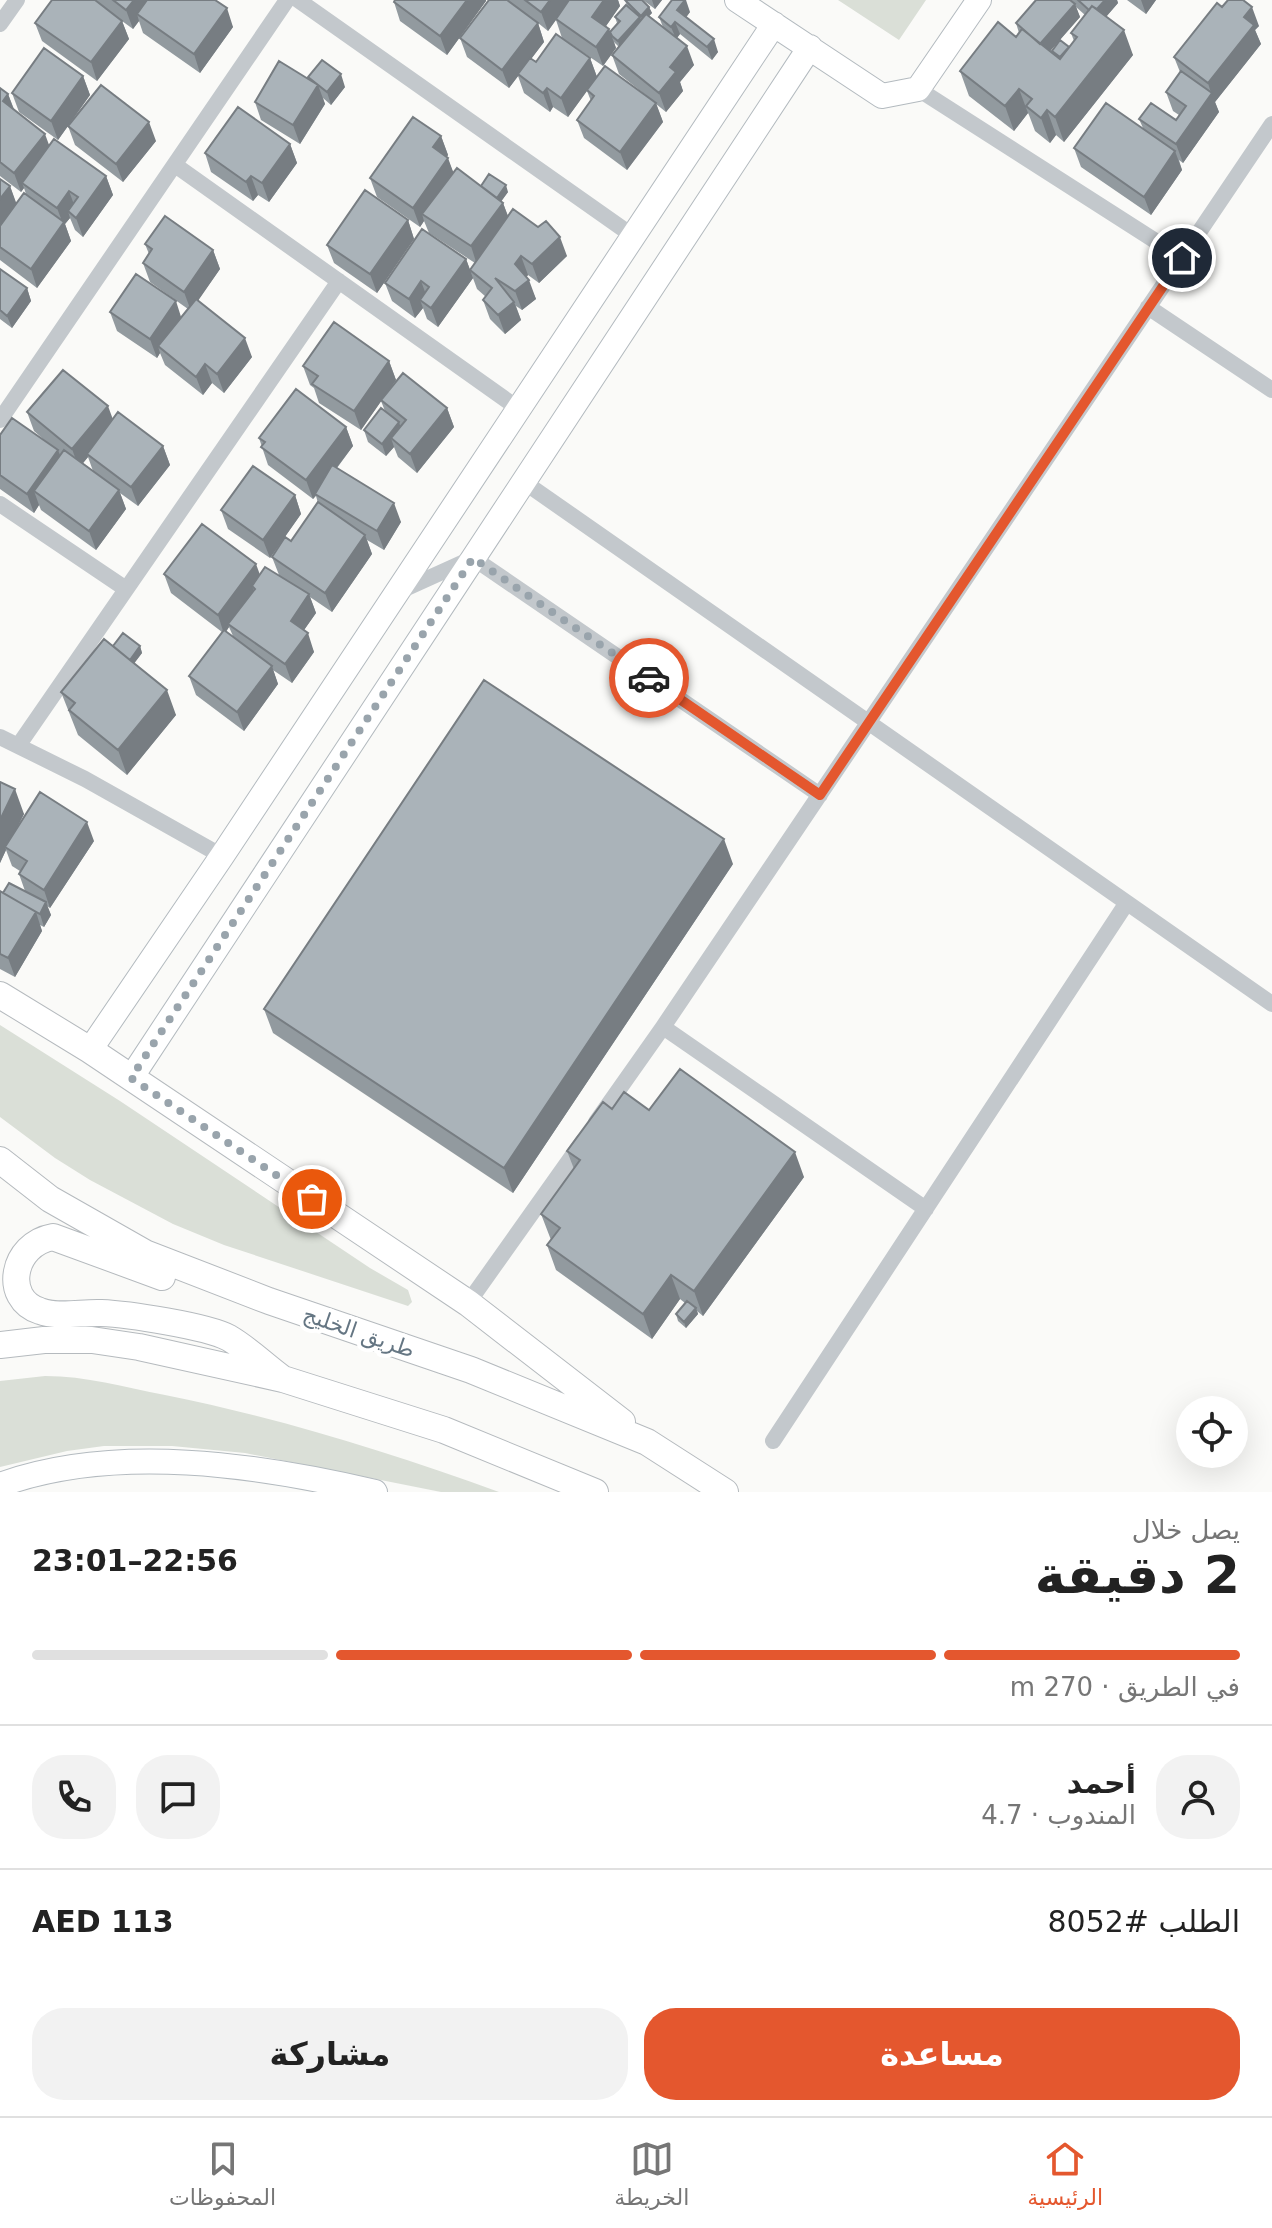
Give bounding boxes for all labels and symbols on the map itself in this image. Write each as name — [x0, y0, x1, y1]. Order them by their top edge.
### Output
pin — [1148, 224, 1216, 292]
courier — [609, 638, 689, 718]
pin — [278, 1165, 346, 1233]
street label: طريق الخليج — [300, 1301, 418, 1364]

